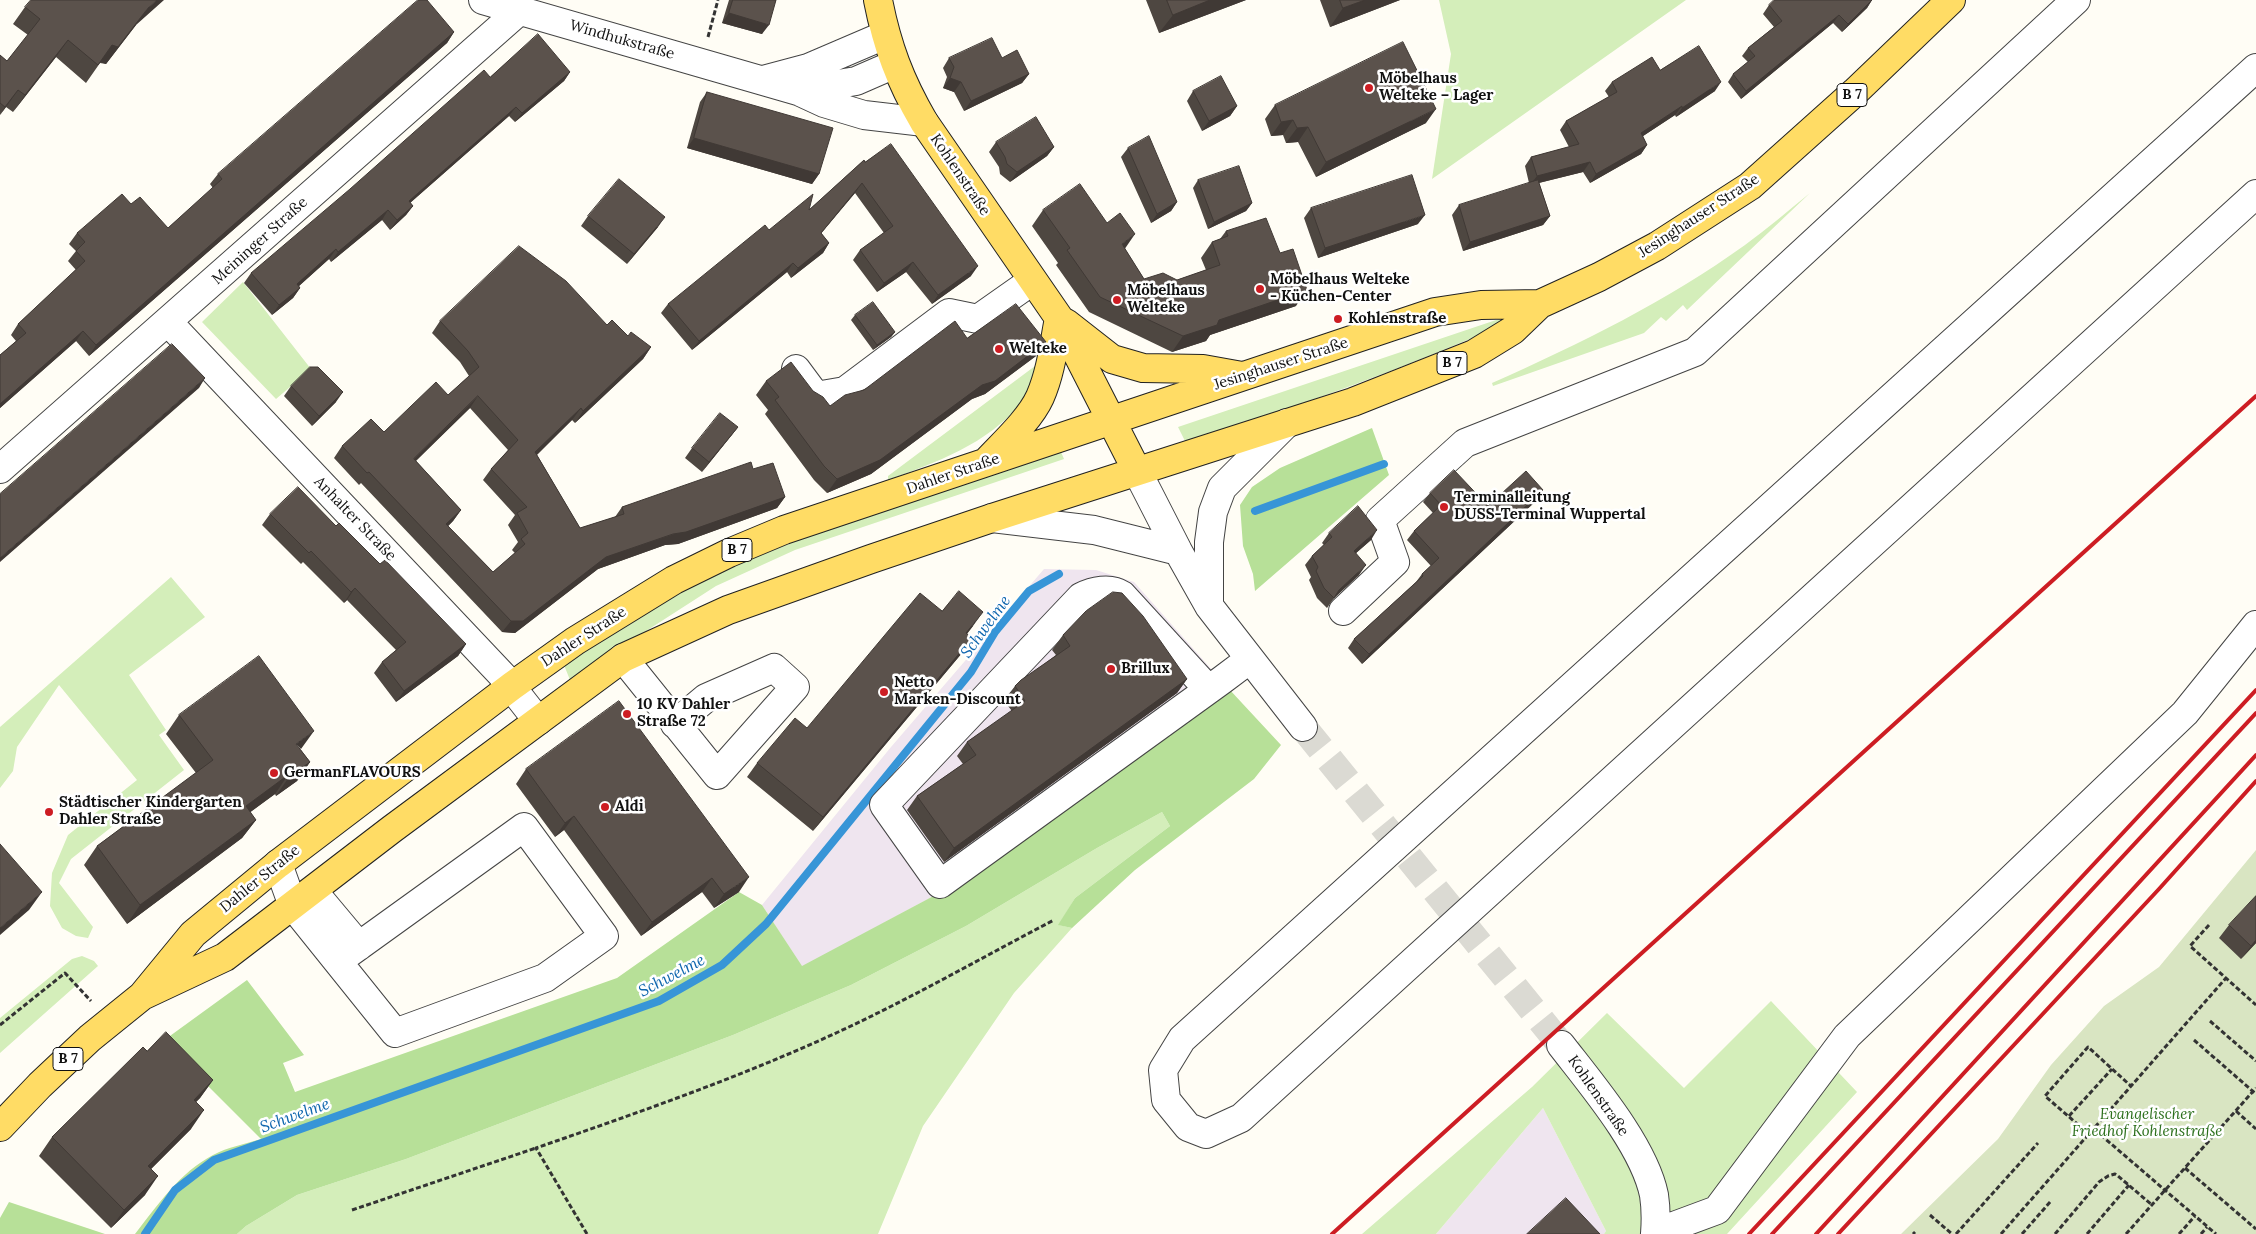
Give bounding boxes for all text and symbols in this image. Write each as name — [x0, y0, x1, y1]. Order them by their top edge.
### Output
street label: Windhukstraße — [568, 16, 676, 64]
place label: Möbelhaus Welteke – Lager — [1379, 70, 1494, 105]
marker: Möbelhaus Welteke – Lager — [1363, 82, 1375, 94]
road number: B 7 — [1837, 84, 1867, 106]
street label: Kohlenstraße — [926, 131, 994, 219]
street label: Jesinghauser Straße — [1635, 170, 1763, 262]
street label: Meininger Straße — [209, 194, 311, 288]
place label: Möbelhaus Welteke - Küchen-Center — [1270, 271, 1409, 306]
place label: Möbelhaus Welteke — [1127, 282, 1205, 317]
marker: Möbelhaus Welteke - Küchen-Center — [1254, 283, 1266, 295]
marker: Möbelhaus Welteke — [1111, 294, 1123, 306]
place label: Kohlenstraße — [1348, 310, 1446, 328]
marker: Kohlenstraße — [1332, 313, 1344, 325]
street label: Jesinghauser Straße — [1212, 334, 1350, 394]
place label: Welteke — [1009, 340, 1067, 358]
marker: Welteke — [993, 343, 1005, 355]
road number: B 7 — [1437, 352, 1467, 374]
street label: Dahler Straße — [904, 450, 1002, 498]
street label: Anhalter Straße — [310, 473, 400, 565]
place label: Terminalleitung DUSS-Terminal Wuppertal — [1454, 489, 1646, 524]
marker: Terminalleitung DUSS-Terminal Wuppertal — [1438, 501, 1450, 513]
road number: B 7 — [722, 538, 752, 562]
water label: Schwelme — [957, 592, 1015, 662]
street label: Dahler Straße — [538, 603, 630, 671]
place label: Brillux — [1121, 660, 1170, 678]
marker: Brillux — [1105, 663, 1117, 675]
place label: Netto Marken-Discount — [894, 674, 1021, 709]
marker: Netto Marken-Discount — [878, 686, 890, 698]
place label: 10 KV Dahler Straße 72 — [637, 696, 730, 731]
marker: 10 KV Dahler Straße 72 — [621, 708, 633, 720]
place label: GermanFLAVOURS — [284, 764, 421, 782]
marker: GermanFLAVOURS — [268, 767, 280, 779]
place label: Städtischer Kindergarten Dahler Straße — [59, 794, 242, 829]
place label: Aldi — [615, 798, 644, 816]
marker: Aldi — [599, 801, 611, 813]
marker: Städtischer Kindergarten Dahler Straße — [43, 806, 55, 818]
street label: Dahler Straße — [217, 841, 303, 917]
water label: Schwelme — [636, 951, 708, 1001]
road number: B 7 — [53, 1048, 83, 1070]
street label: Kohlenstraße — [1564, 1052, 1632, 1140]
water label: Schwelme — [258, 1095, 332, 1137]
park label: Evangelischer Friedhof Kohlenstraße — [2072, 1106, 2222, 1141]

